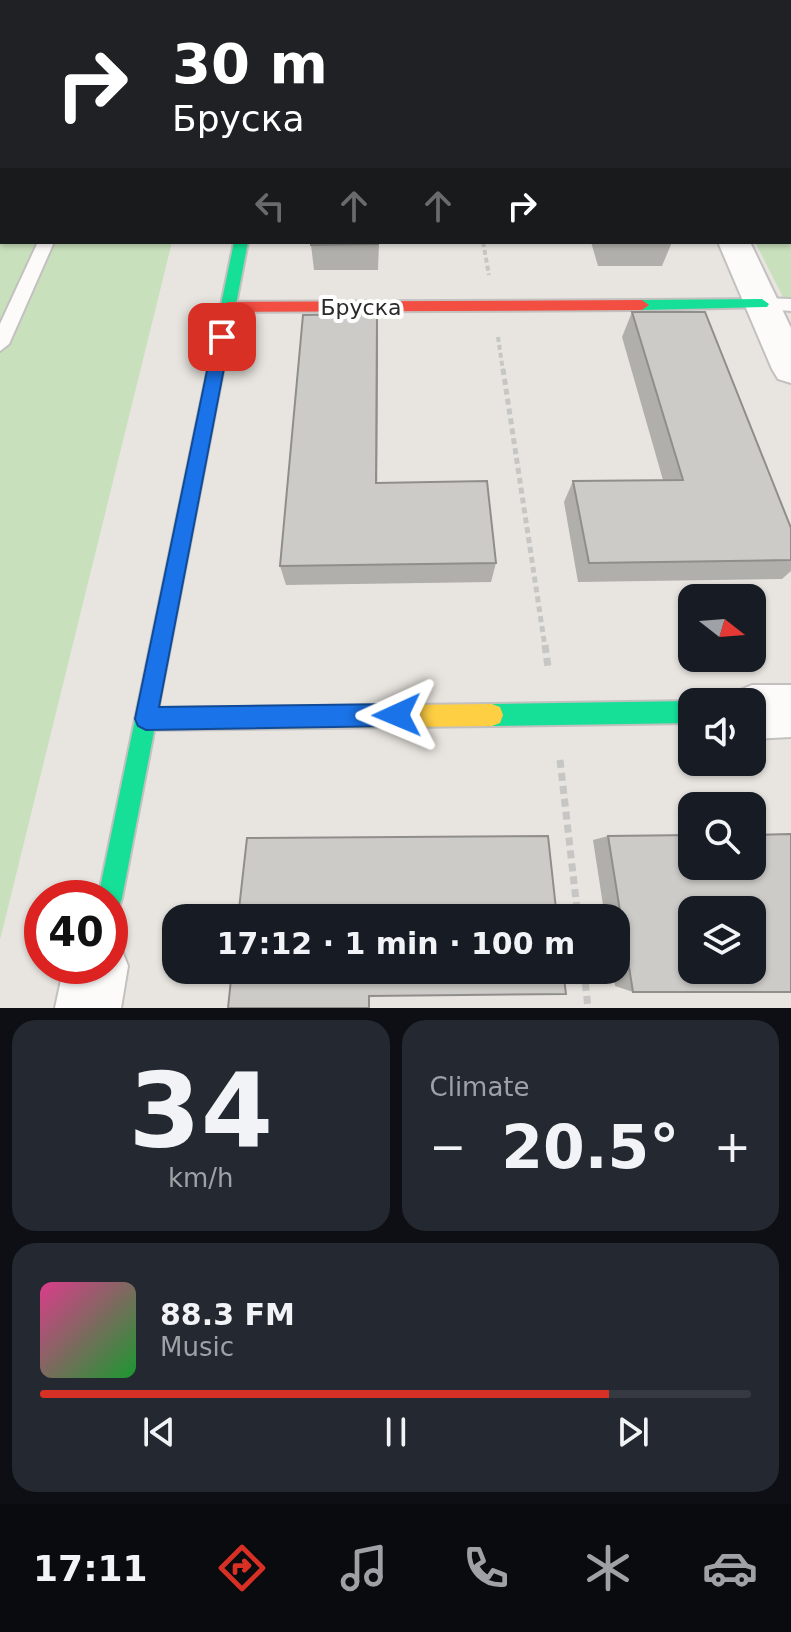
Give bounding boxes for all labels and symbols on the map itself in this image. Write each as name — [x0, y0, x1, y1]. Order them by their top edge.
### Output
street label: Бруска — [321, 295, 401, 320]
pin — [188, 303, 256, 371]
north arrow — [678, 584, 766, 672]
position arrow — [355, 673, 439, 757]
speed limit sign: 40 — [24, 880, 128, 984]

